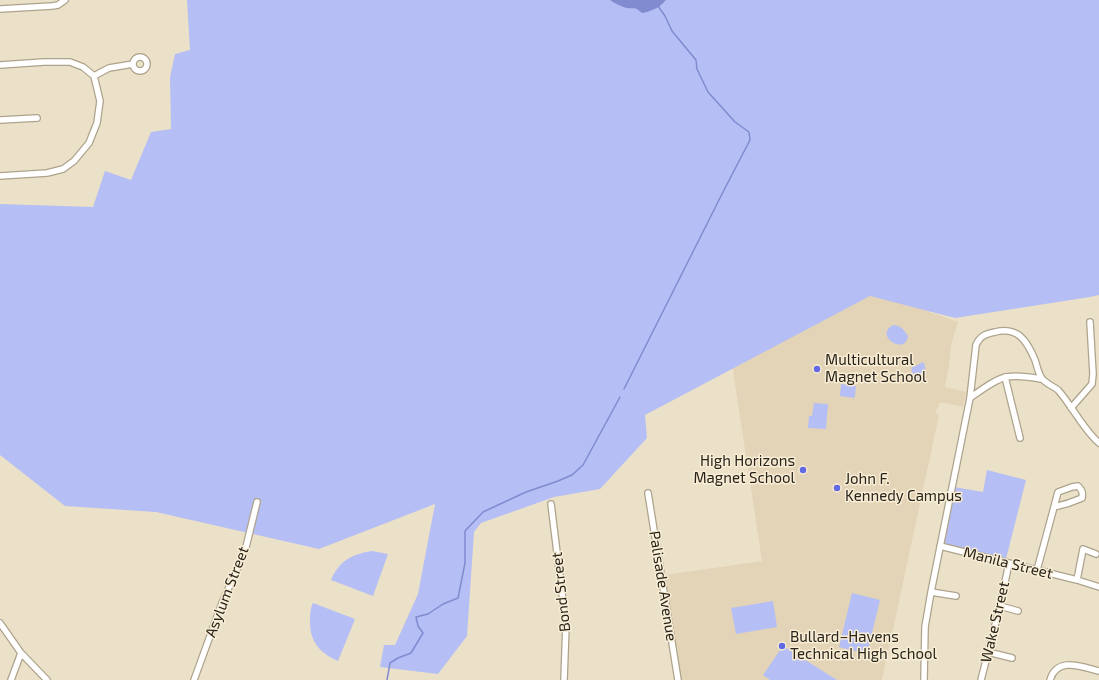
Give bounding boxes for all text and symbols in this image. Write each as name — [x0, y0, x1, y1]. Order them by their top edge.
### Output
place label: Multicultural Magnet School — [825, 351, 927, 386]
marker: Multicultural Magnet School — [812, 364, 822, 374]
place label: High Horizons Magnet School — [693, 452, 795, 487]
marker: High Horizons Magnet School — [798, 465, 808, 475]
place label: John F. Kennedy Campus — [845, 470, 962, 505]
marker: John F. Kennedy Campus — [832, 483, 842, 493]
street label: Palisade Avenue — [645, 530, 681, 642]
street label: Manila Street — [961, 543, 1055, 583]
street label: Asylum Street — [201, 544, 253, 640]
street label: Bond Street — [548, 551, 574, 633]
street label: Wake Street — [977, 580, 1013, 664]
place label: Bullard–Havens Technical High School — [790, 628, 937, 663]
marker: Bullard–Havens Technical High School — [777, 641, 787, 651]

